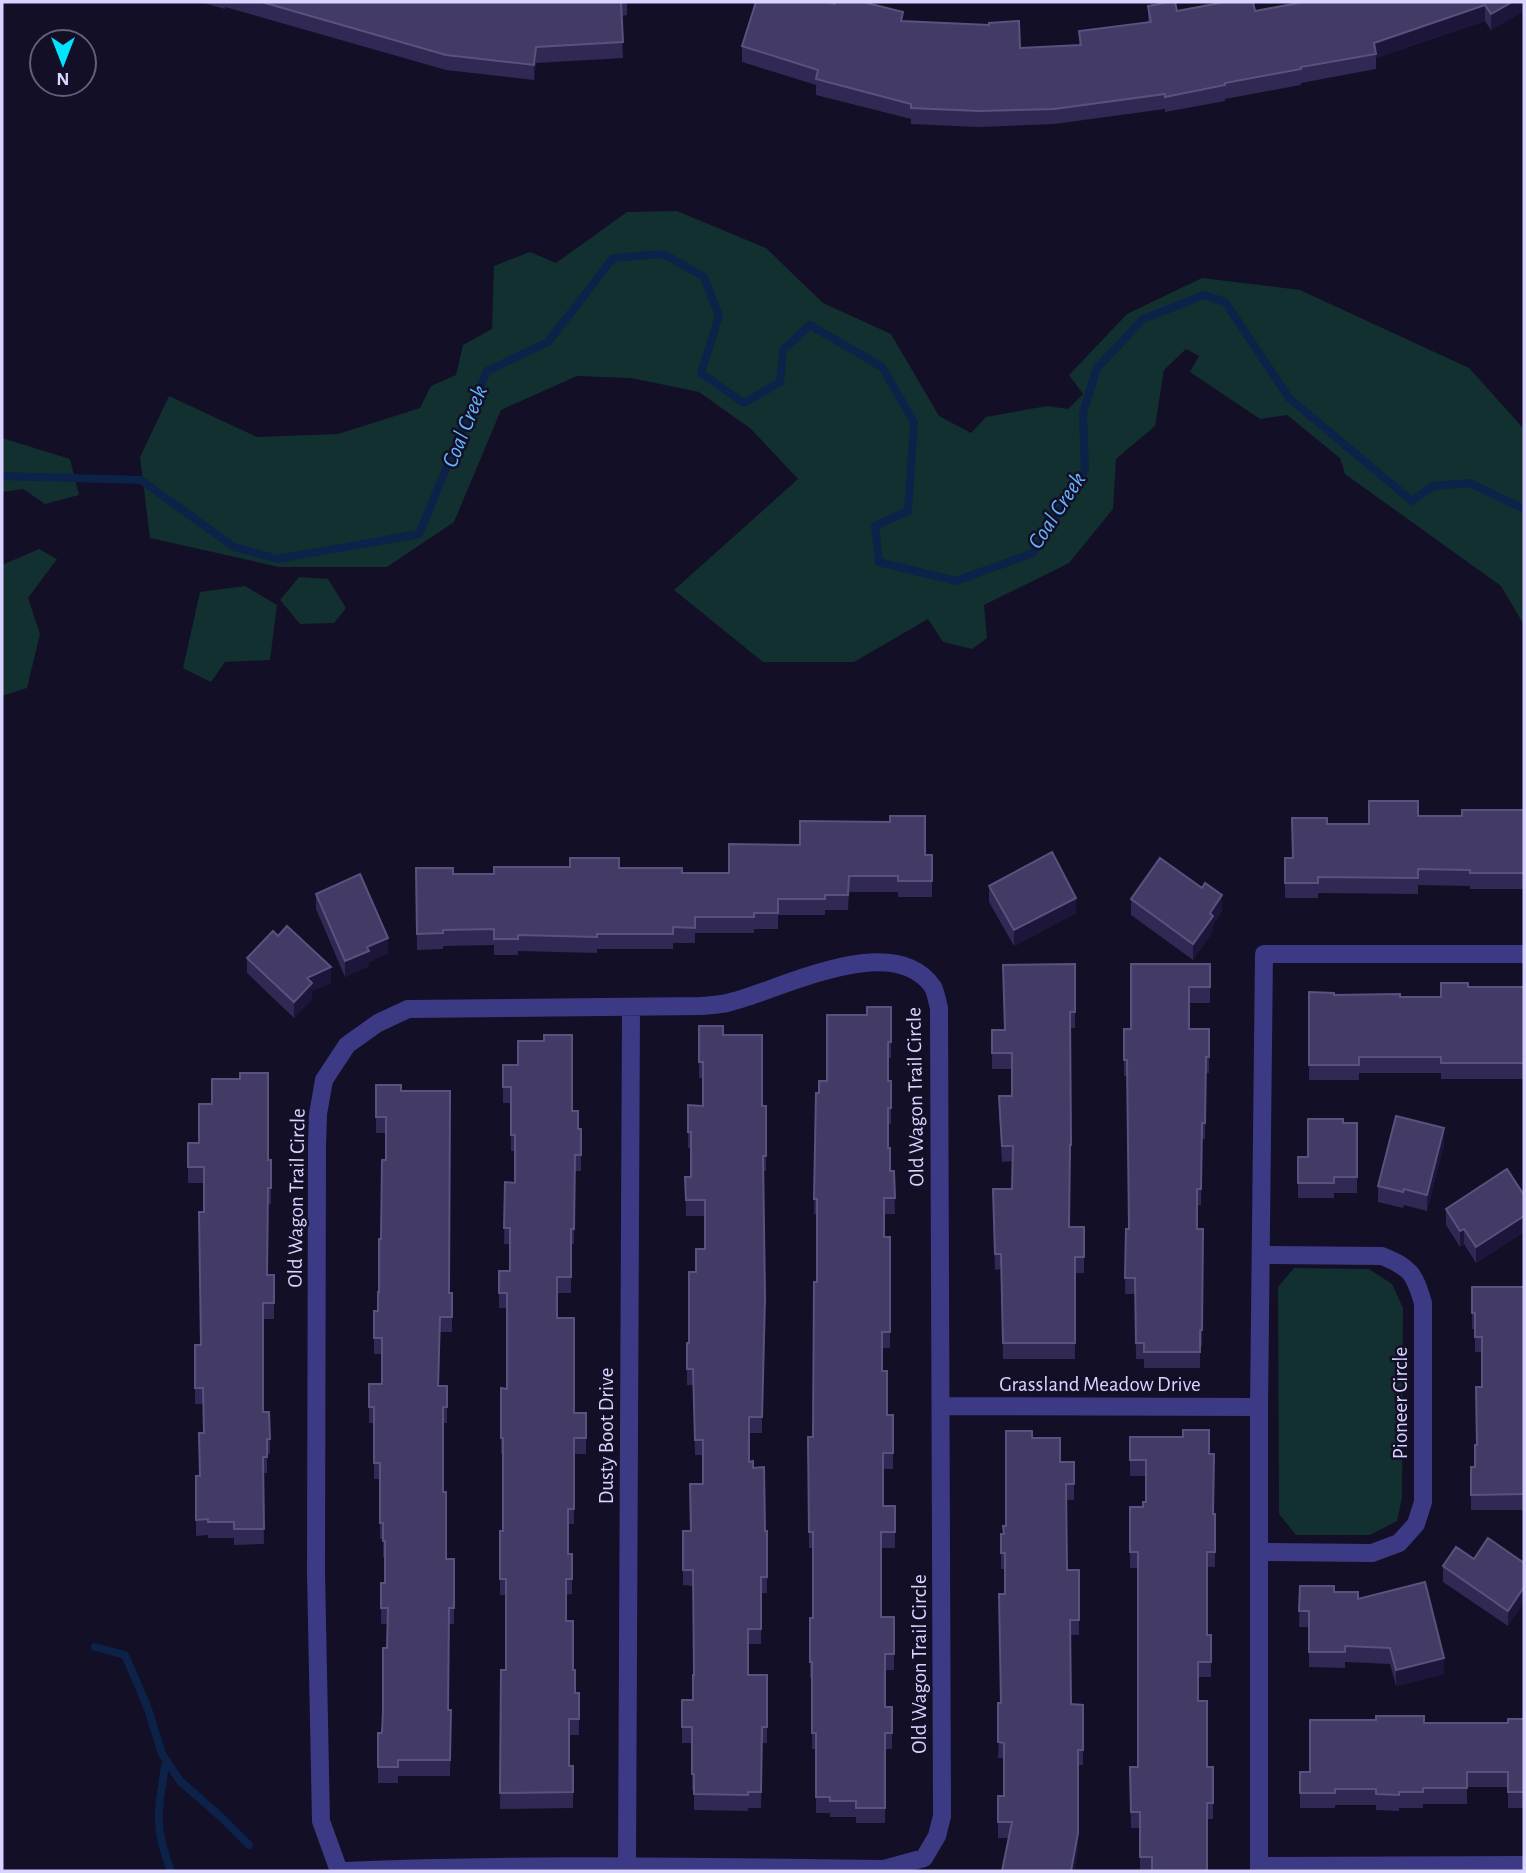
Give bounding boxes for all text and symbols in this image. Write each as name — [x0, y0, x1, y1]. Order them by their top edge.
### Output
north arrow — [28, 28, 98, 98]
text: N — [56, 69, 70, 88]
water label: Coal Creek — [439, 382, 492, 471]
water label: Coal Creek — [1024, 468, 1091, 553]
street label: Old Wagon Trail Circle — [903, 1007, 928, 1187]
street label: Old Wagon Trail Circle — [284, 1108, 309, 1288]
street label: Pioneer Circle — [1390, 1347, 1411, 1459]
street label: Dusty Boot Drive — [596, 1368, 617, 1504]
street label: Grassland Meadow Drive — [999, 1374, 1201, 1395]
street label: Old Wagon Trail Circle — [909, 1574, 930, 1754]

